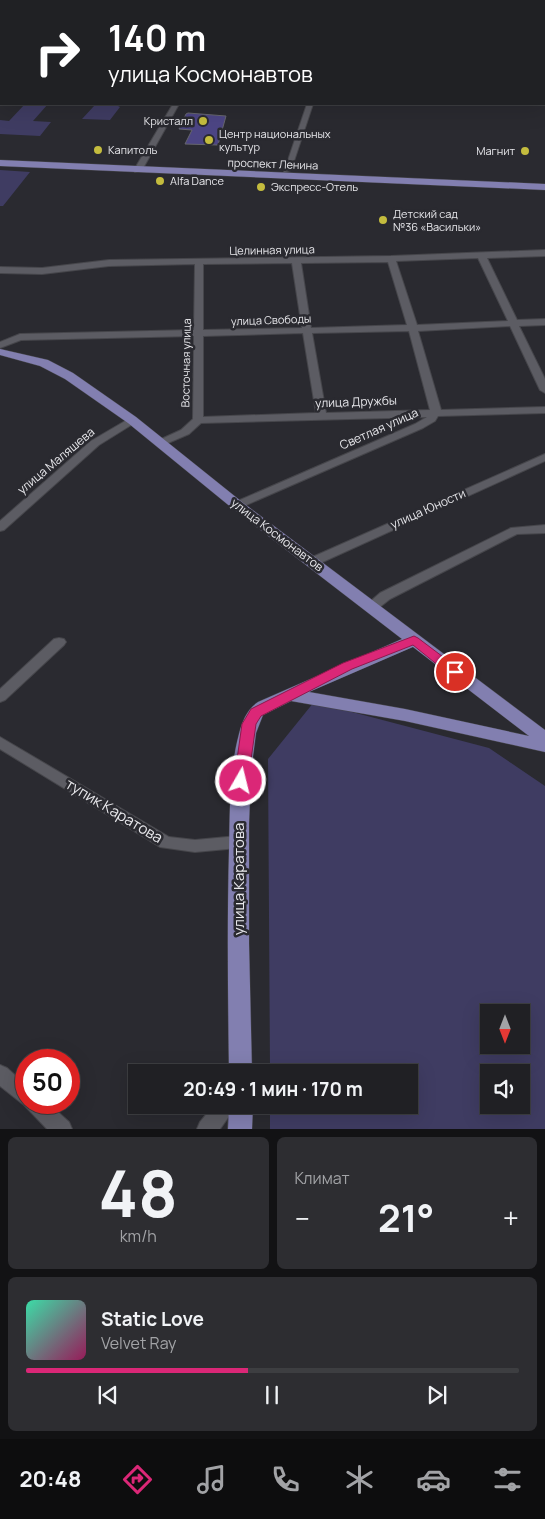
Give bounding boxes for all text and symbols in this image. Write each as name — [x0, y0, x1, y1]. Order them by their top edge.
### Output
text: 140 m — [108, 14, 206, 62]
icon: right — [25, 20, 90, 85]
text: улица Космонавтов — [108, 59, 313, 89]
place label: Кристалл — [144, 113, 193, 128]
marker: Кристалл — [197, 115, 209, 127]
place label: Центр национальных культур — [219, 126, 331, 154]
marker: Центр национальных культур — [203, 134, 215, 146]
place label: Капитоль — [108, 142, 157, 157]
place label: Магнит — [476, 143, 515, 158]
marker: Капитоль — [92, 144, 104, 156]
marker: Магнит — [519, 145, 531, 157]
street label: проспект Ленина — [227, 154, 319, 173]
place label: Alfa Dance — [170, 173, 225, 188]
marker: Alfa Dance — [154, 175, 166, 187]
place label: Экспресс-Отель — [271, 179, 358, 194]
marker: Экспресс-Отель — [255, 181, 267, 193]
place label: Детский сад №36 «Васильки» — [393, 206, 481, 234]
marker: Детский сад №36 «Васильки» — [377, 214, 389, 226]
street label: Целинная улица — [229, 241, 315, 258]
street label: улица Свободы — [231, 311, 311, 328]
street label: Восточная улица — [177, 318, 194, 408]
street label: улица Дружбы — [315, 392, 397, 411]
street label: Светлая улица — [337, 404, 421, 453]
street label: улица Маляшева — [14, 423, 98, 498]
street label: улица Юности — [387, 484, 468, 533]
street label: улица Космонавтов — [228, 494, 327, 575]
pin — [434, 651, 476, 693]
icon: arrive — [441, 658, 469, 686]
position arrow — [214, 754, 266, 806]
street label: тупик Каратова — [62, 773, 167, 848]
street label: улица Каратова — [228, 823, 249, 935]
north arrow — [480, 1004, 530, 1054]
map controls — [480, 1004, 530, 1114]
speed limit sign: 50 — [15, 1049, 80, 1114]
button: sound — [480, 1064, 530, 1114]
text: 20:49 · 1 мин · 170 m — [183, 1076, 363, 1102]
text: 48 — [99, 1148, 178, 1237]
text: Климат — [295, 1167, 350, 1189]
text: 21° — [378, 1191, 434, 1243]
text: − — [295, 1199, 310, 1237]
text: + — [503, 1199, 519, 1237]
text: km/h — [120, 1225, 157, 1247]
text: Static Love — [101, 1306, 204, 1332]
text: Velvet Ray — [101, 1332, 177, 1354]
icon: previous — [94, 1381, 122, 1409]
icon: pause — [258, 1381, 286, 1409]
icon: next — [423, 1381, 451, 1409]
icon: directions — [120, 1462, 155, 1497]
icon: music — [194, 1462, 229, 1497]
icon: phone — [268, 1462, 303, 1497]
icon: climate — [342, 1462, 377, 1497]
icon: car — [416, 1462, 451, 1497]
icon: filters — [490, 1462, 525, 1497]
text: 20:48 — [20, 1464, 81, 1494]

